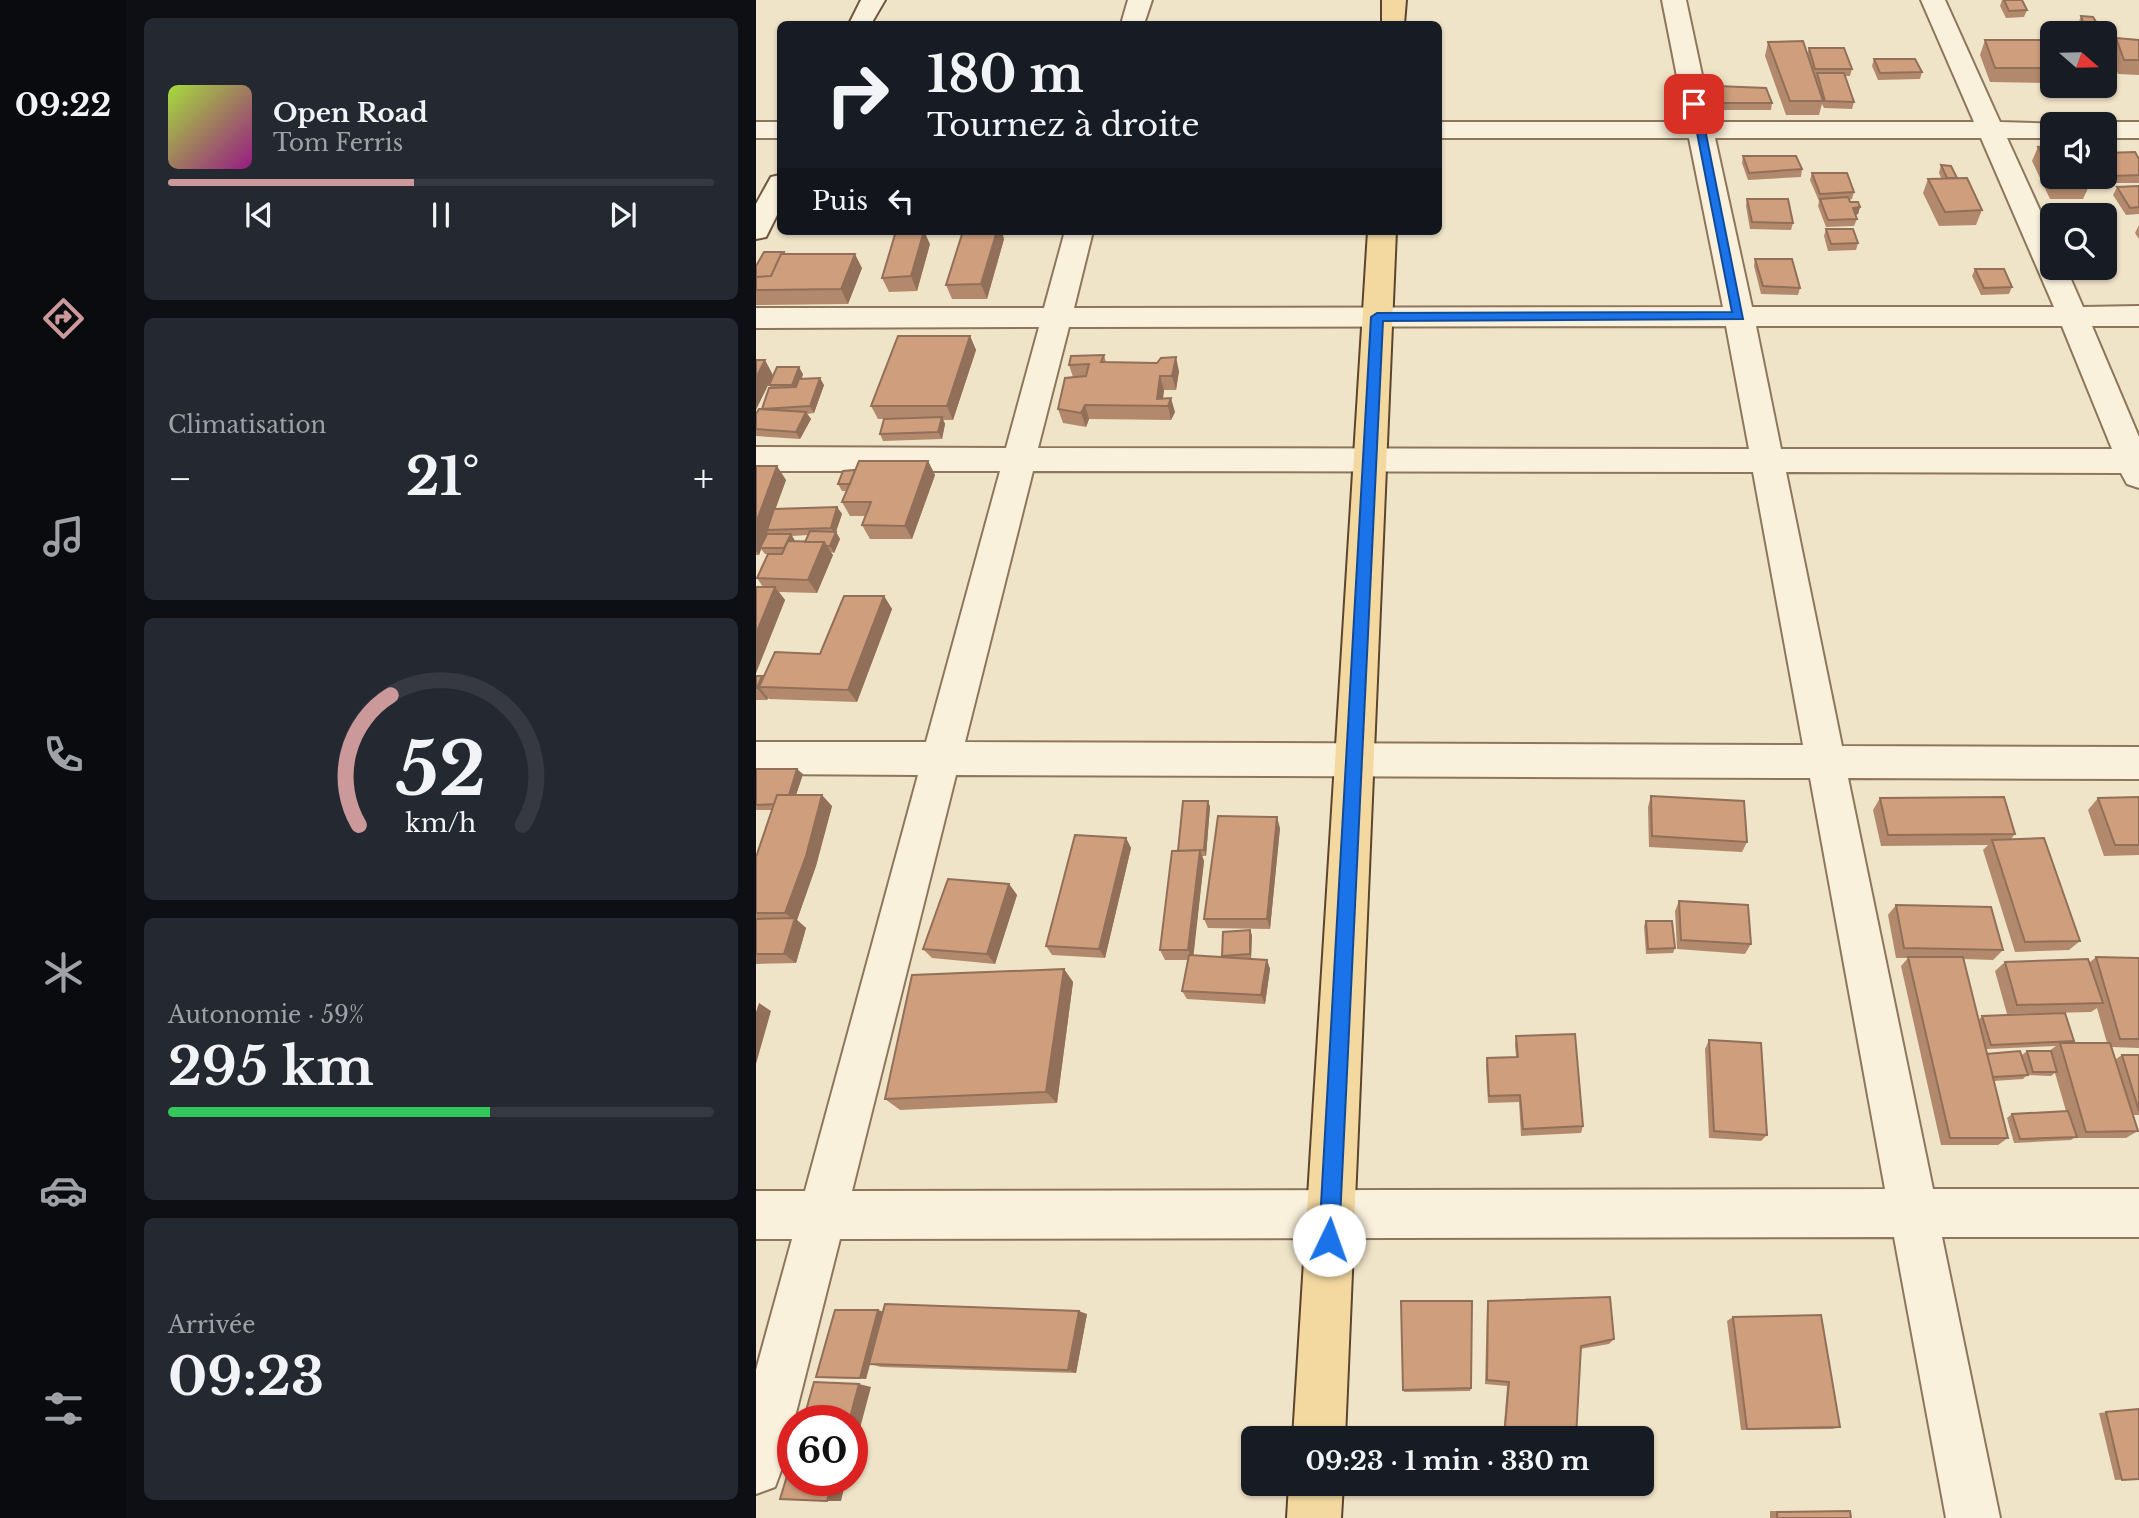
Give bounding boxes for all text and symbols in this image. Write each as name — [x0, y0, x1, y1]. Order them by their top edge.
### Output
north arrow — [2040, 21, 2118, 98]
map controls — [2040, 21, 2117, 280]
text: 180 m — [927, 44, 1084, 105]
icon: right — [812, 49, 903, 140]
pin — [1664, 74, 1724, 134]
text: 09:22 — [15, 85, 111, 125]
icon: arrive — [1675, 85, 1713, 123]
text: Open Road — [273, 97, 428, 129]
text: Tournez à droite — [927, 105, 1200, 145]
button: sound — [2040, 112, 2117, 189]
text: Tom Ferris — [273, 129, 403, 157]
icon: left — [882, 182, 920, 220]
text: Puis — [812, 185, 868, 217]
icon: previous — [240, 196, 278, 234]
icon: pause — [422, 196, 460, 234]
icon: next — [604, 196, 642, 234]
button: search — [2040, 203, 2117, 280]
icon: directions — [39, 294, 88, 343]
text: Climatisation — [168, 411, 326, 439]
text: 21° — [406, 445, 480, 509]
text: − — [168, 455, 192, 502]
text: + — [693, 455, 714, 502]
icon: music — [39, 512, 88, 561]
text: 52 — [396, 724, 486, 815]
icon: phone — [39, 730, 88, 779]
text: km/h — [406, 808, 476, 839]
icon: climate — [39, 948, 88, 997]
text: Autonomie · 59% — [168, 1001, 364, 1029]
text: 295 km — [168, 1035, 374, 1099]
icon: car — [39, 1166, 88, 1215]
position arrow — [1292, 1203, 1366, 1277]
text: Arrivée — [168, 1311, 255, 1339]
text: 09:23 — [168, 1345, 324, 1409]
icon: filters — [39, 1384, 88, 1433]
speed limit sign: 60 — [777, 1405, 868, 1496]
text: 09:23 · 1 min · 330 m — [1305, 1445, 1590, 1477]

